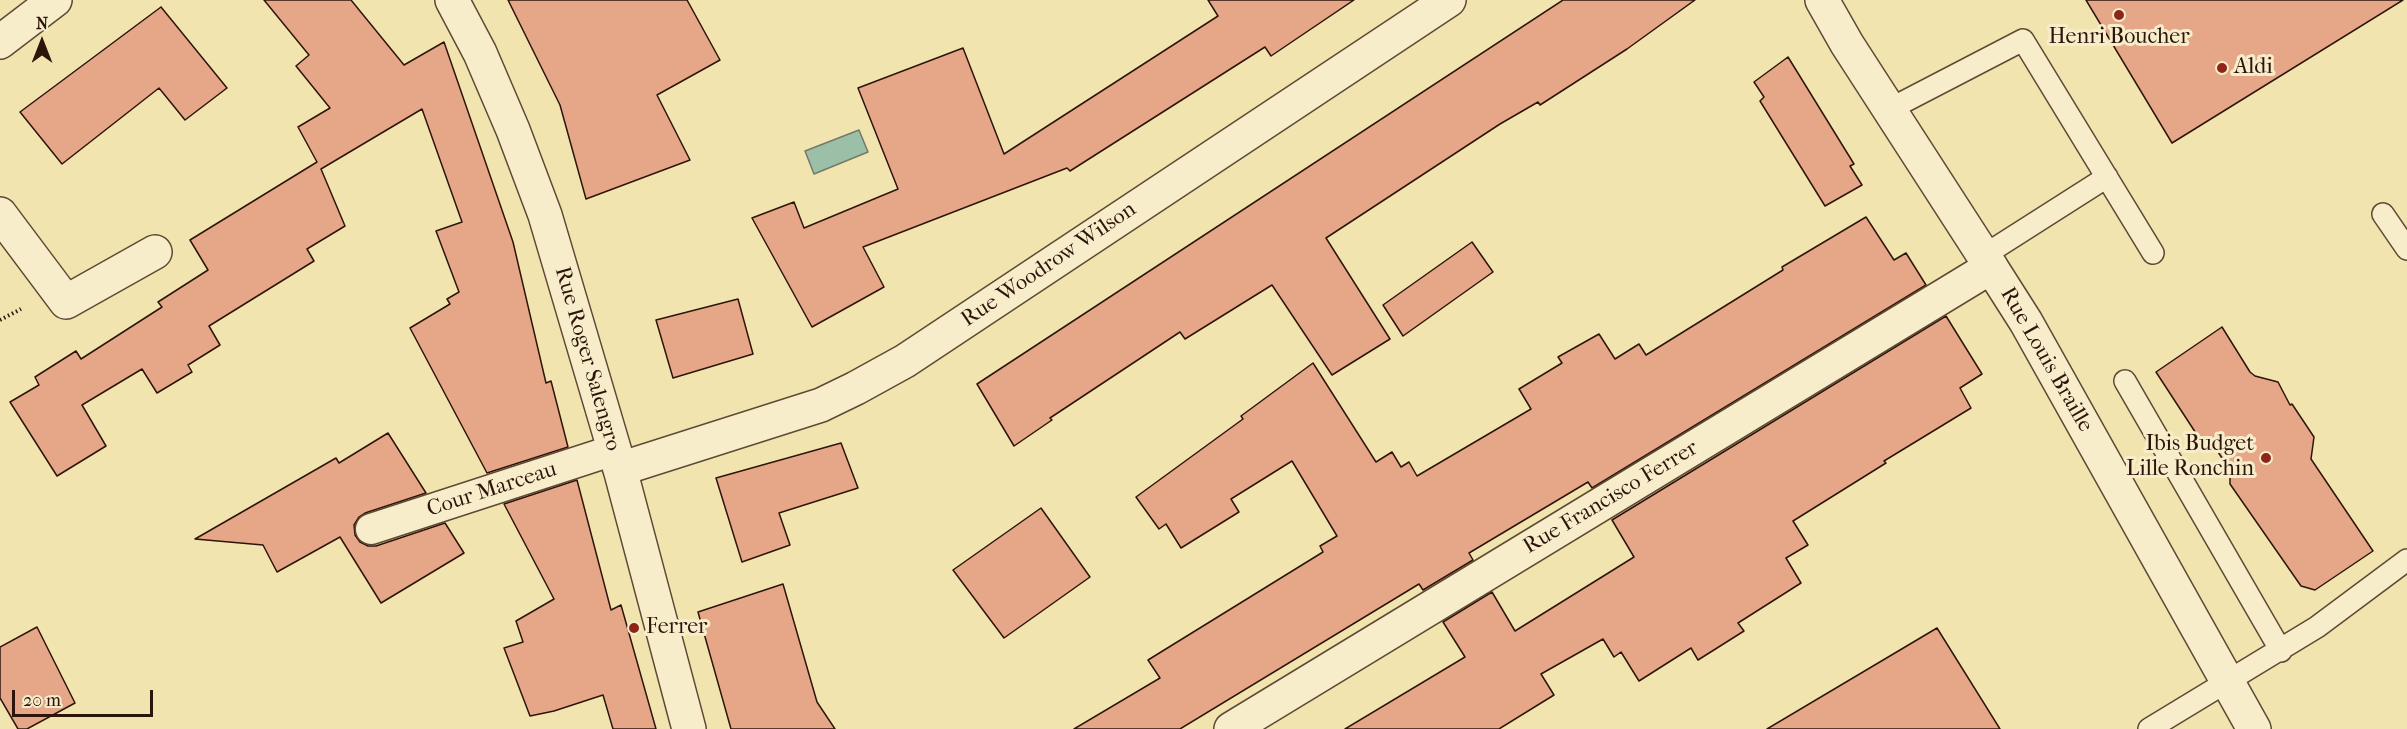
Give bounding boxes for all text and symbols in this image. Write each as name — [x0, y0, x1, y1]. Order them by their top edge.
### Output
marker: Henri Boucher — [2112, 8, 2126, 22]
north arrow — [12, 12, 72, 72]
text: N — [36, 14, 48, 33]
place label: Henri Boucher — [2048, 25, 2190, 51]
place label: Aldi — [2234, 55, 2273, 81]
marker: Aldi — [2215, 61, 2229, 75]
street label: Rue Woodrow Wilson — [957, 197, 1141, 333]
street label: Rue Roger Salengro — [548, 264, 626, 454]
street label: Rue Louis Braille — [1994, 283, 2098, 437]
place label: Ibis Budget Lille Ronchin — [2126, 432, 2254, 484]
street label: Rue Francisco Ferrer — [1519, 435, 1703, 561]
marker: Ibis Budget Lille Ronchin — [2259, 451, 2273, 465]
street label: Cour Marceau — [424, 457, 560, 523]
place label: Ferrer — [646, 615, 707, 641]
marker: Ferrer — [627, 621, 641, 635]
scale bar — [15, 678, 156, 716]
text: 20 m — [23, 690, 61, 711]

